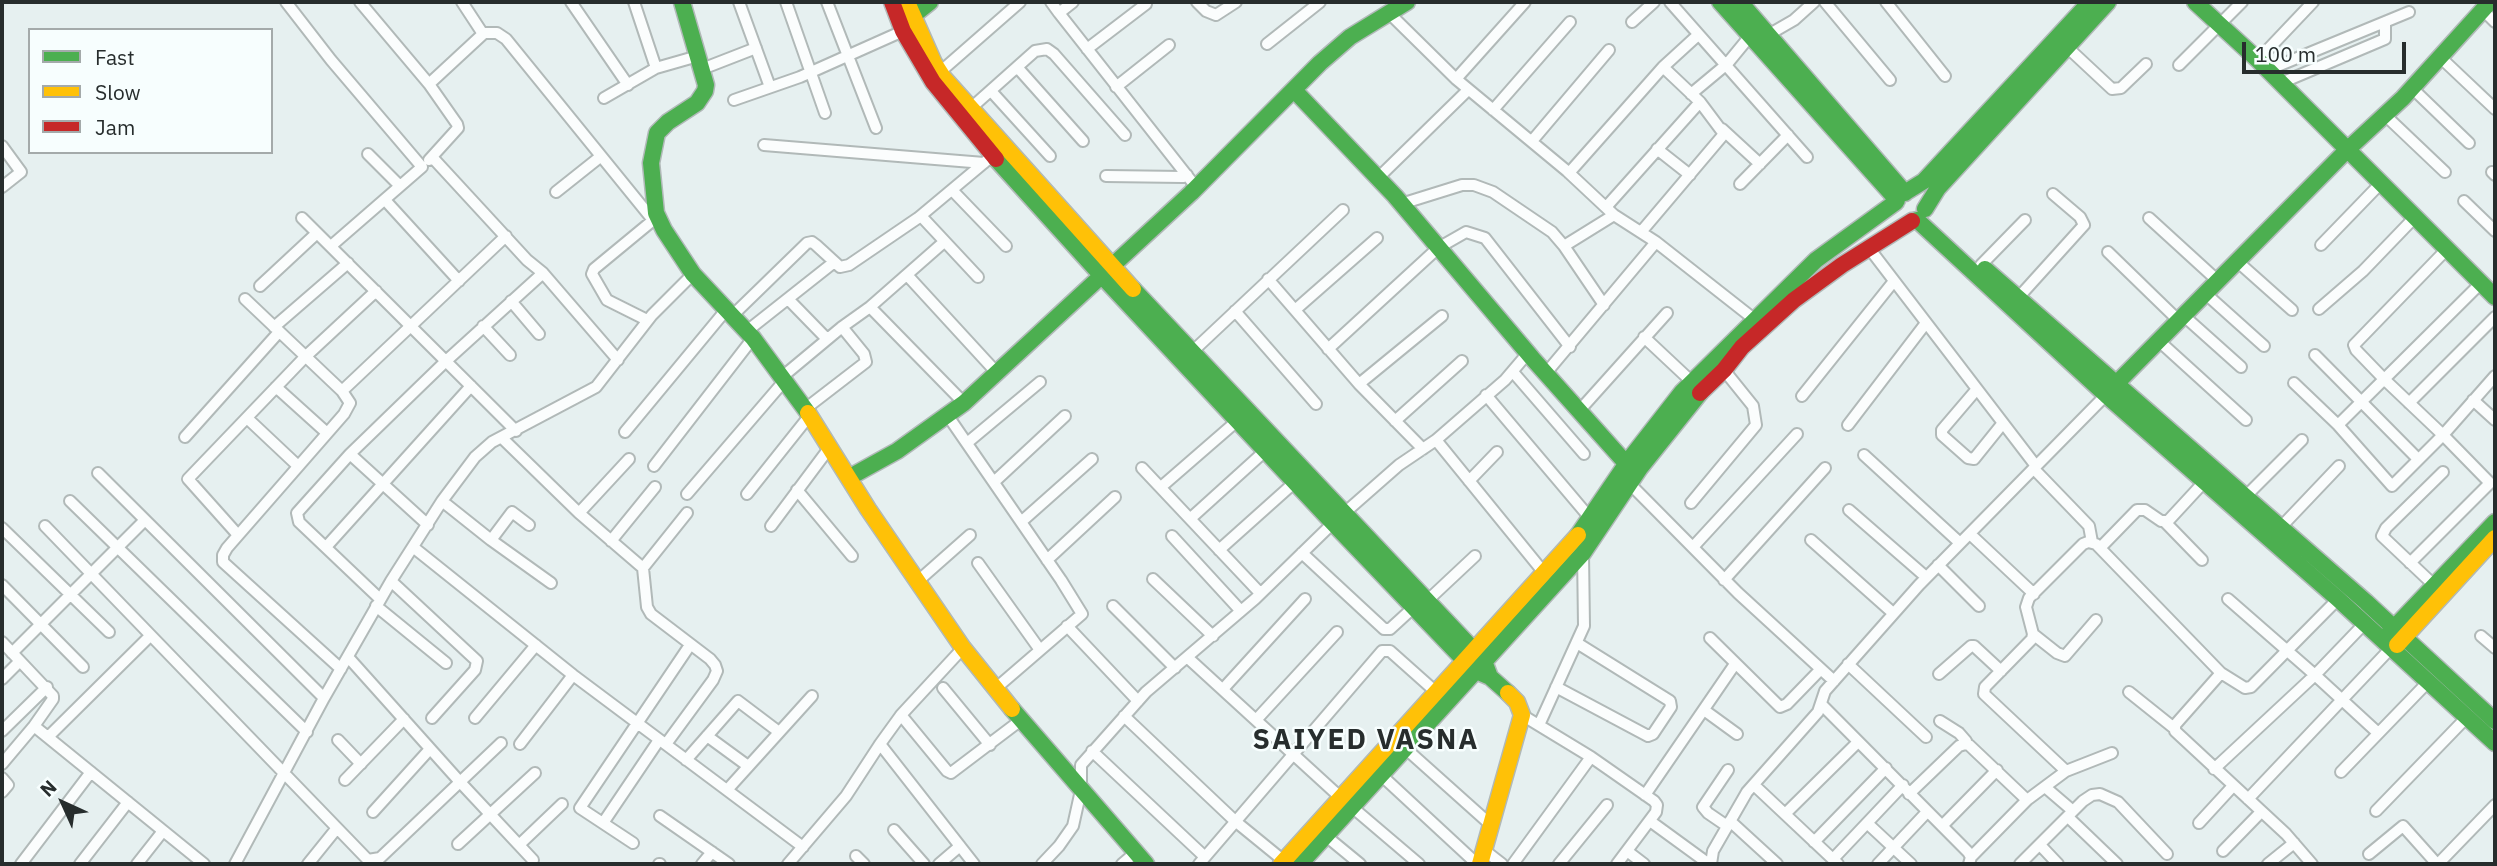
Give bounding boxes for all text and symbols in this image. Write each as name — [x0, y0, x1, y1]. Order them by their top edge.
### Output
legend — [28, 28, 273, 154]
scale bar — [2245, 28, 2410, 72]
text: 100 m — [2255, 40, 2316, 68]
text: Fast — [95, 43, 135, 71]
text: Slow — [95, 78, 141, 106]
text: Jam — [95, 113, 135, 141]
district label: SAIYED VASNA — [1254, 724, 1478, 758]
north arrow — [28, 768, 98, 838]
text: N — [35, 775, 61, 802]

